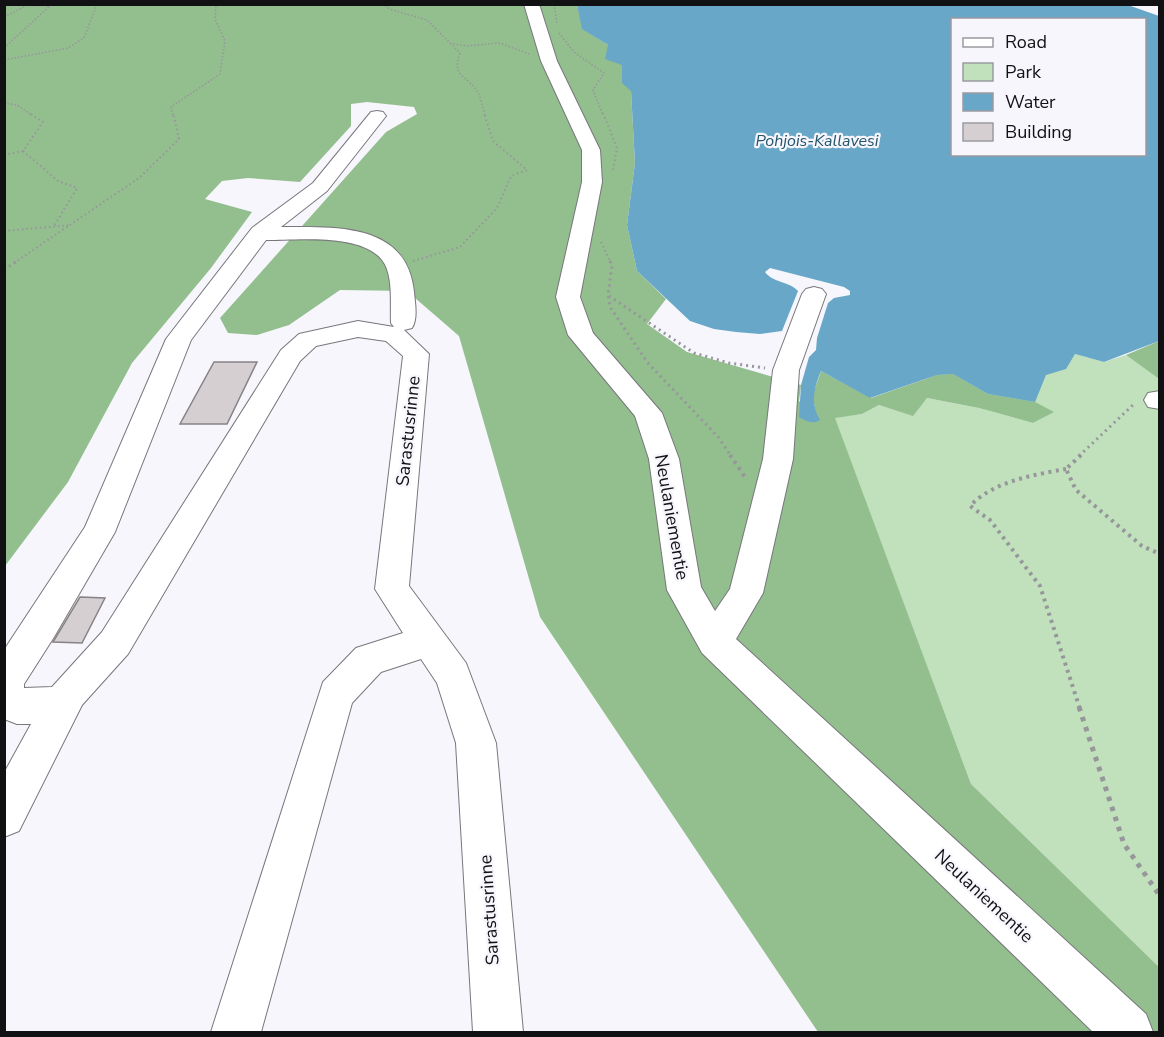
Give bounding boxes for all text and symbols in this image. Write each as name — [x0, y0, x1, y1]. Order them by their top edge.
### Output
legend — [951, 18, 1146, 156]
text: Road — [1005, 30, 1047, 54]
text: Park — [1005, 60, 1042, 84]
text: Water — [1005, 90, 1056, 114]
text: Building — [1005, 120, 1072, 144]
water label: Pohjois-Kallavesi — [755, 130, 879, 152]
street label: Sarastusrinne — [390, 375, 426, 487]
street label: Neulaniementie — [649, 452, 695, 582]
street label: Neulaniementie — [929, 844, 1039, 948]
street label: Sarastusrinne — [473, 854, 505, 966]

